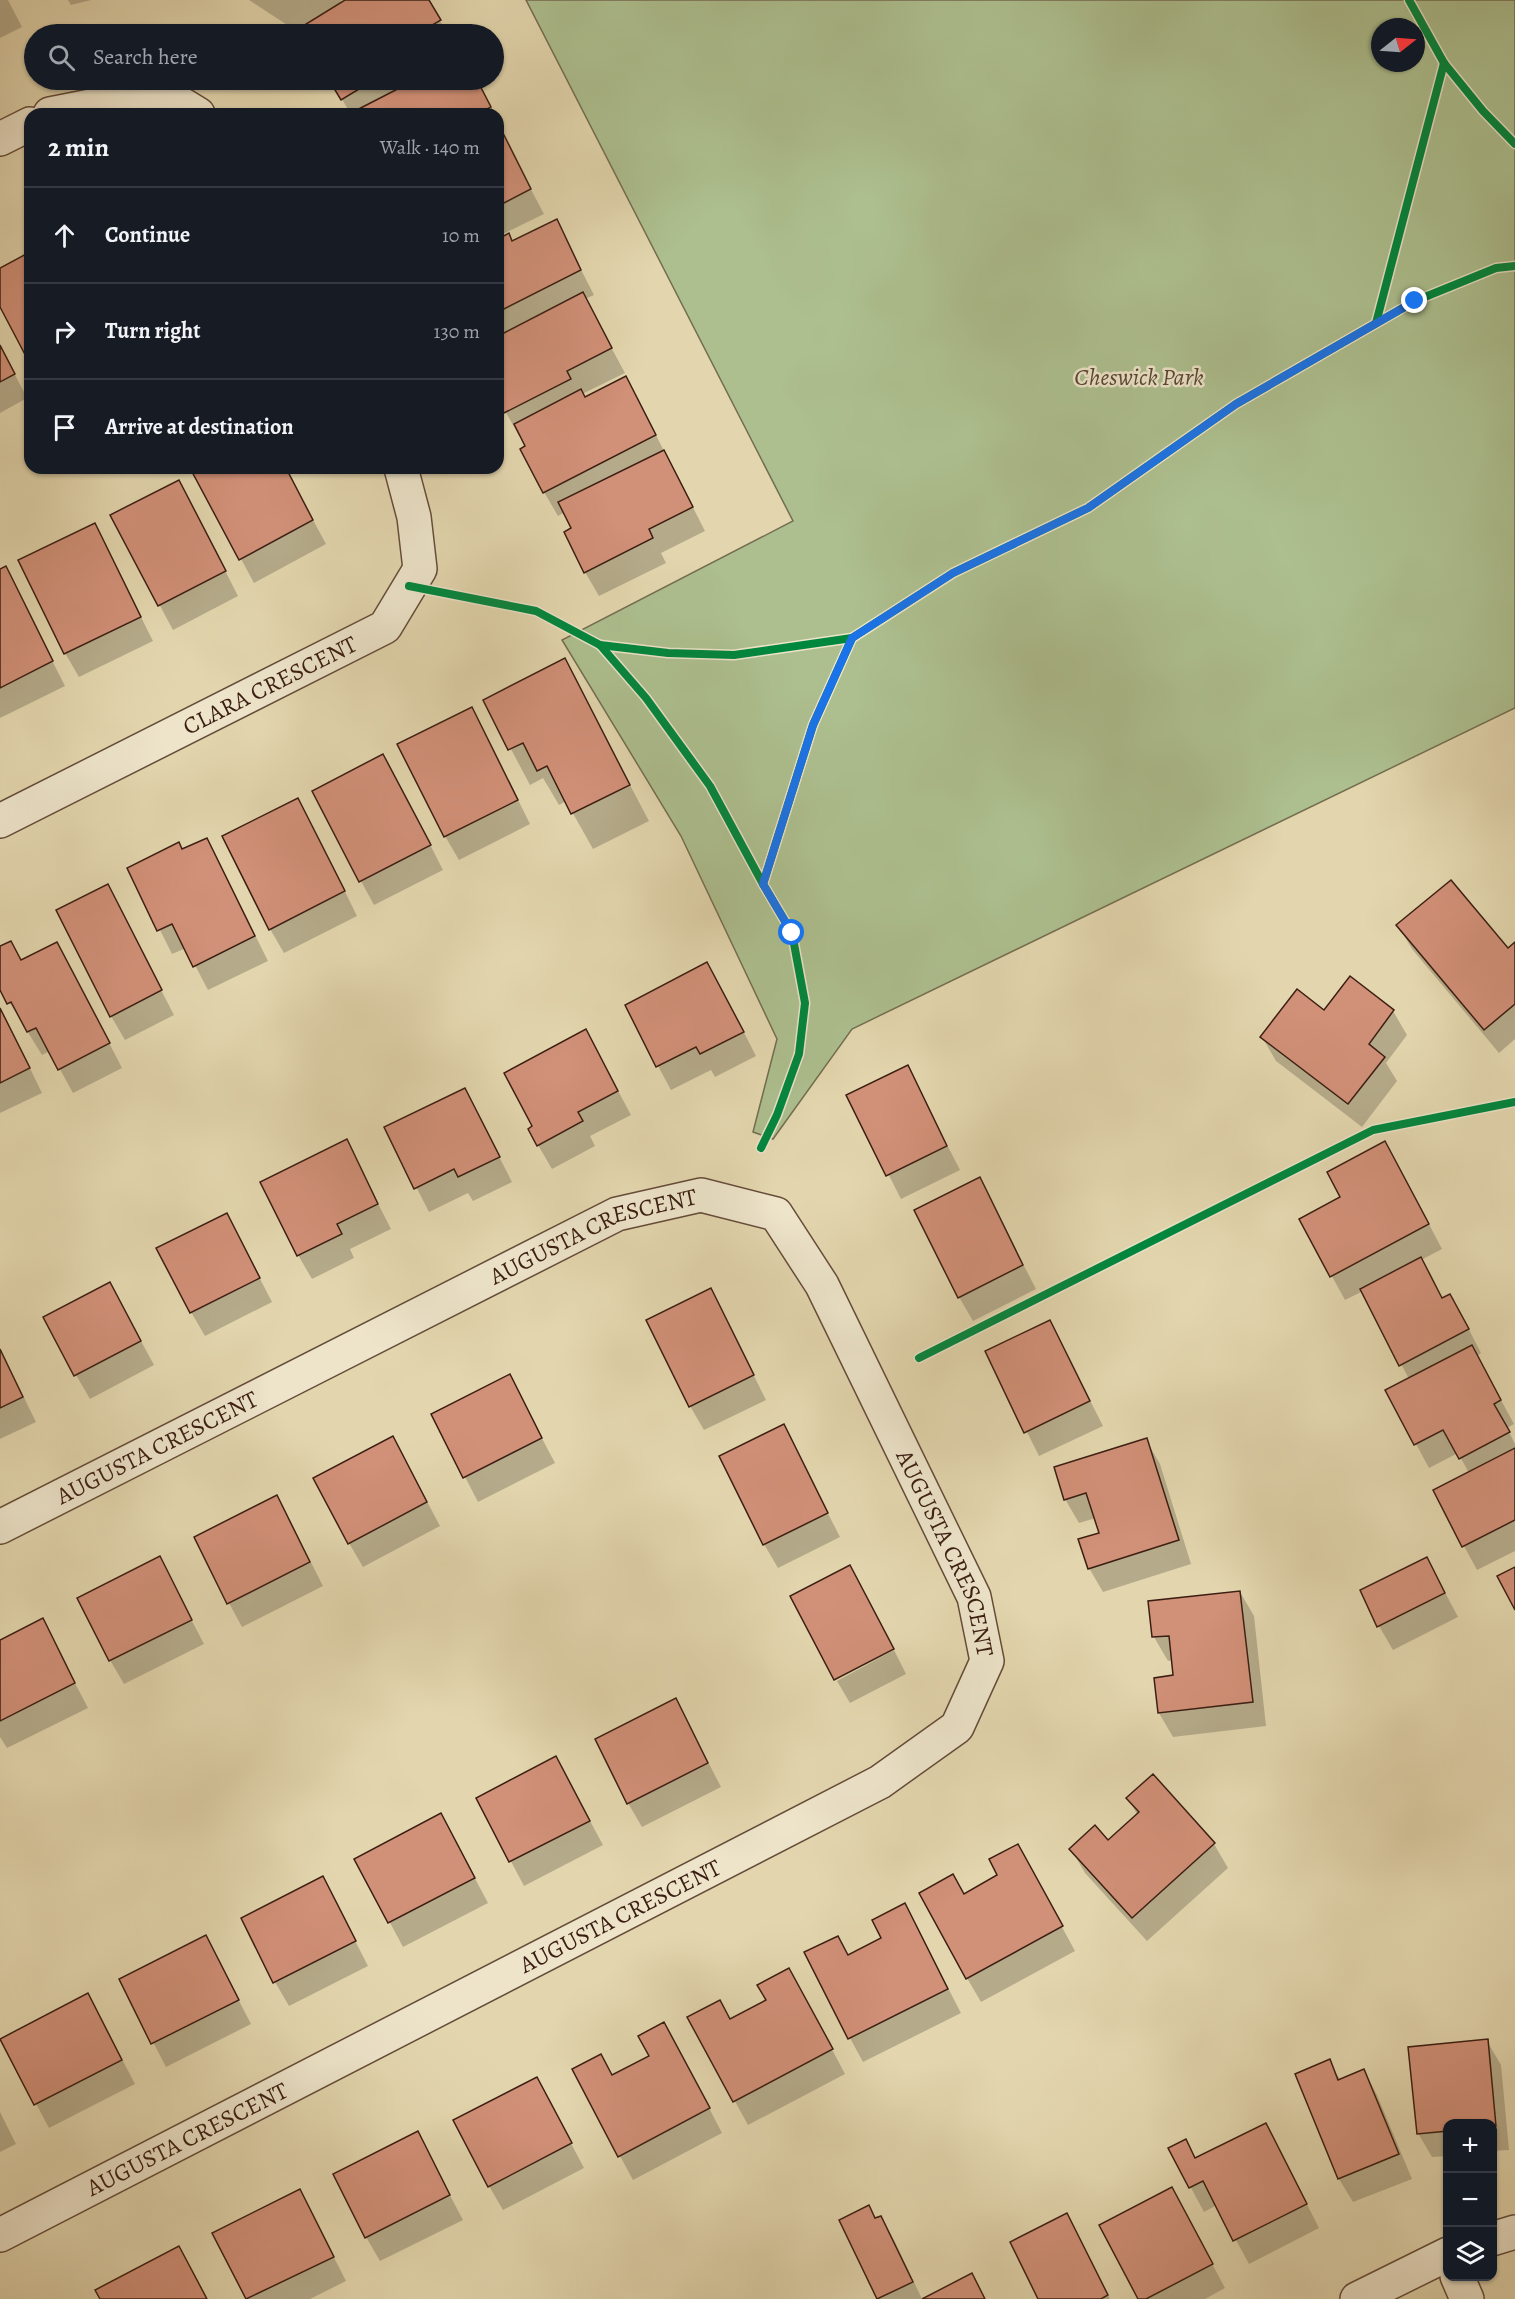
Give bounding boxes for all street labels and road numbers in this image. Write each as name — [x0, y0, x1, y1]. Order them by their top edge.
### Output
street label: CLARA CRESCENT — [177, 628, 362, 742]
street label: AUGUSTA CRESCENT — [483, 1180, 700, 1293]
street label: AUGUSTA CRESCENT — [50, 1383, 263, 1512]
street label: AUGUSTA CRESCENT — [888, 1443, 1002, 1659]
street label: AUGUSTA CRESCENT — [513, 1851, 726, 1981]
street label: AUGUSTA CRESCENT — [80, 2074, 293, 2204]

